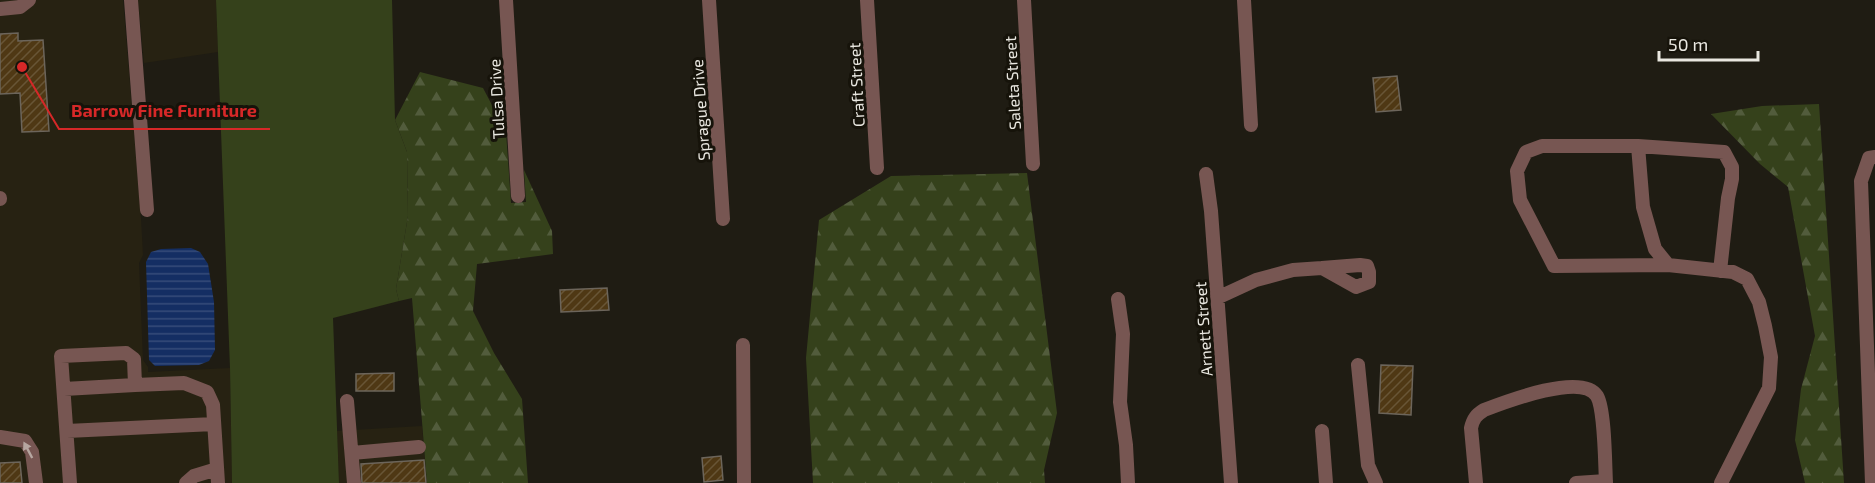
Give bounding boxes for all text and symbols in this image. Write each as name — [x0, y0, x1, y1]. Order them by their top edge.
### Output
scale bar — [1659, 24, 1758, 62]
text: 50 m — [1668, 33, 1708, 55]
street label: Saleta Street — [1000, 36, 1024, 130]
street label: Craft Street — [844, 42, 868, 128]
street label: Tulsa Drive — [484, 58, 508, 140]
street label: Sprague Drive — [687, 59, 713, 161]
callout: Barrow Fine Furniture — [59, 93, 270, 129]
text: Barrow Fine Furniture — [71, 99, 257, 121]
street label: Arnett Street — [1190, 281, 1216, 377]
one-way arrow — [24, 441, 34, 459]

